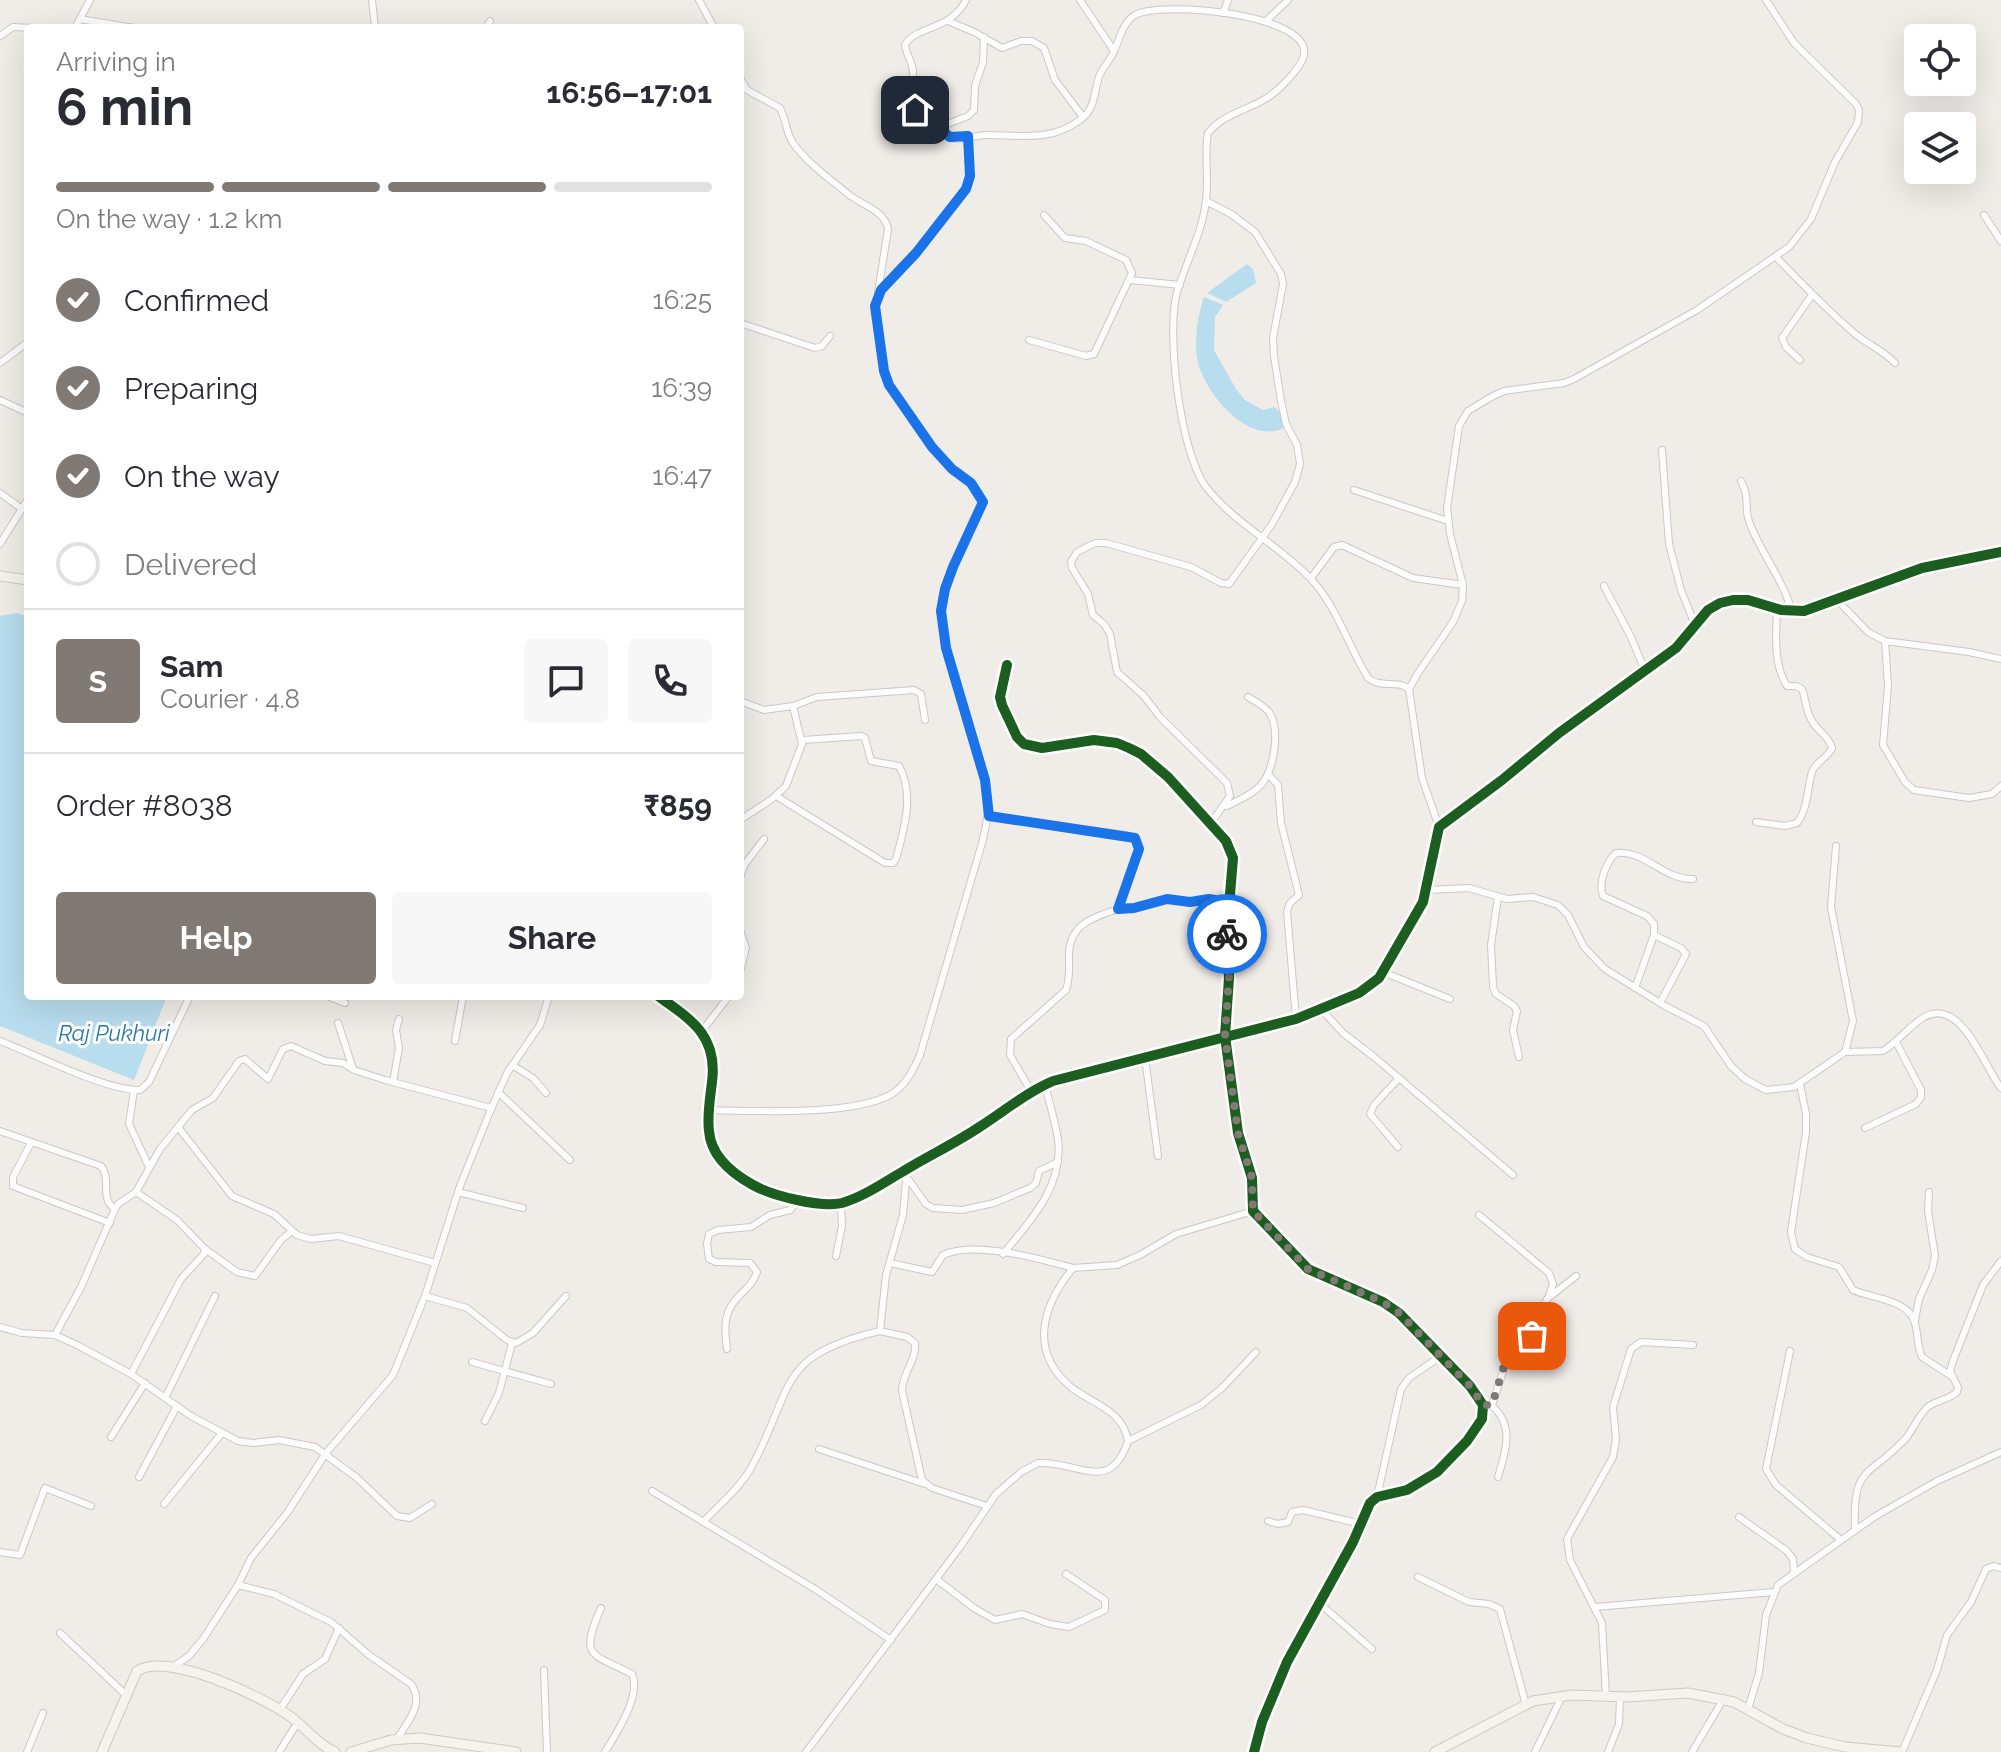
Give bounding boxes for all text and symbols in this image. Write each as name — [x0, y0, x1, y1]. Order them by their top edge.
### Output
map controls — [1904, 24, 1976, 184]
button: locate — [1904, 24, 1976, 96]
text: Arriving in — [56, 47, 176, 77]
text: 16:56–17:01 — [546, 75, 712, 110]
text: 6 min — [56, 76, 193, 137]
pin — [881, 76, 949, 144]
icon: home — [893, 88, 937, 132]
button: layers — [1904, 112, 1976, 184]
text: On the way · 1.2 km — [56, 204, 282, 234]
icon: check — [56, 278, 100, 322]
text: Confirmed — [124, 283, 269, 318]
text: 16:25 — [653, 285, 712, 315]
icon: check — [56, 366, 100, 410]
text: Preparing — [124, 371, 258, 406]
text: 16:39 — [651, 373, 712, 403]
icon: check — [56, 454, 100, 498]
text: On the way — [124, 459, 280, 494]
text: 16:47 — [652, 461, 712, 491]
text: Delivered — [124, 547, 257, 582]
button: chat — [524, 639, 608, 723]
button: phone — [628, 639, 712, 723]
text: Sam — [160, 649, 223, 684]
text: S — [89, 664, 107, 699]
text: Courier · 4.8 — [160, 684, 300, 714]
text: Order #8038 — [56, 788, 233, 823]
text: ₹859 — [644, 788, 712, 823]
button: Help — [56, 892, 376, 984]
button: Share — [392, 892, 712, 984]
courier — [1187, 894, 1267, 974]
icon: bike — [1205, 912, 1249, 956]
water label: Raj Pukhuri — [58, 1020, 171, 1046]
pin — [1498, 1302, 1566, 1370]
icon: bag — [1510, 1314, 1554, 1358]

